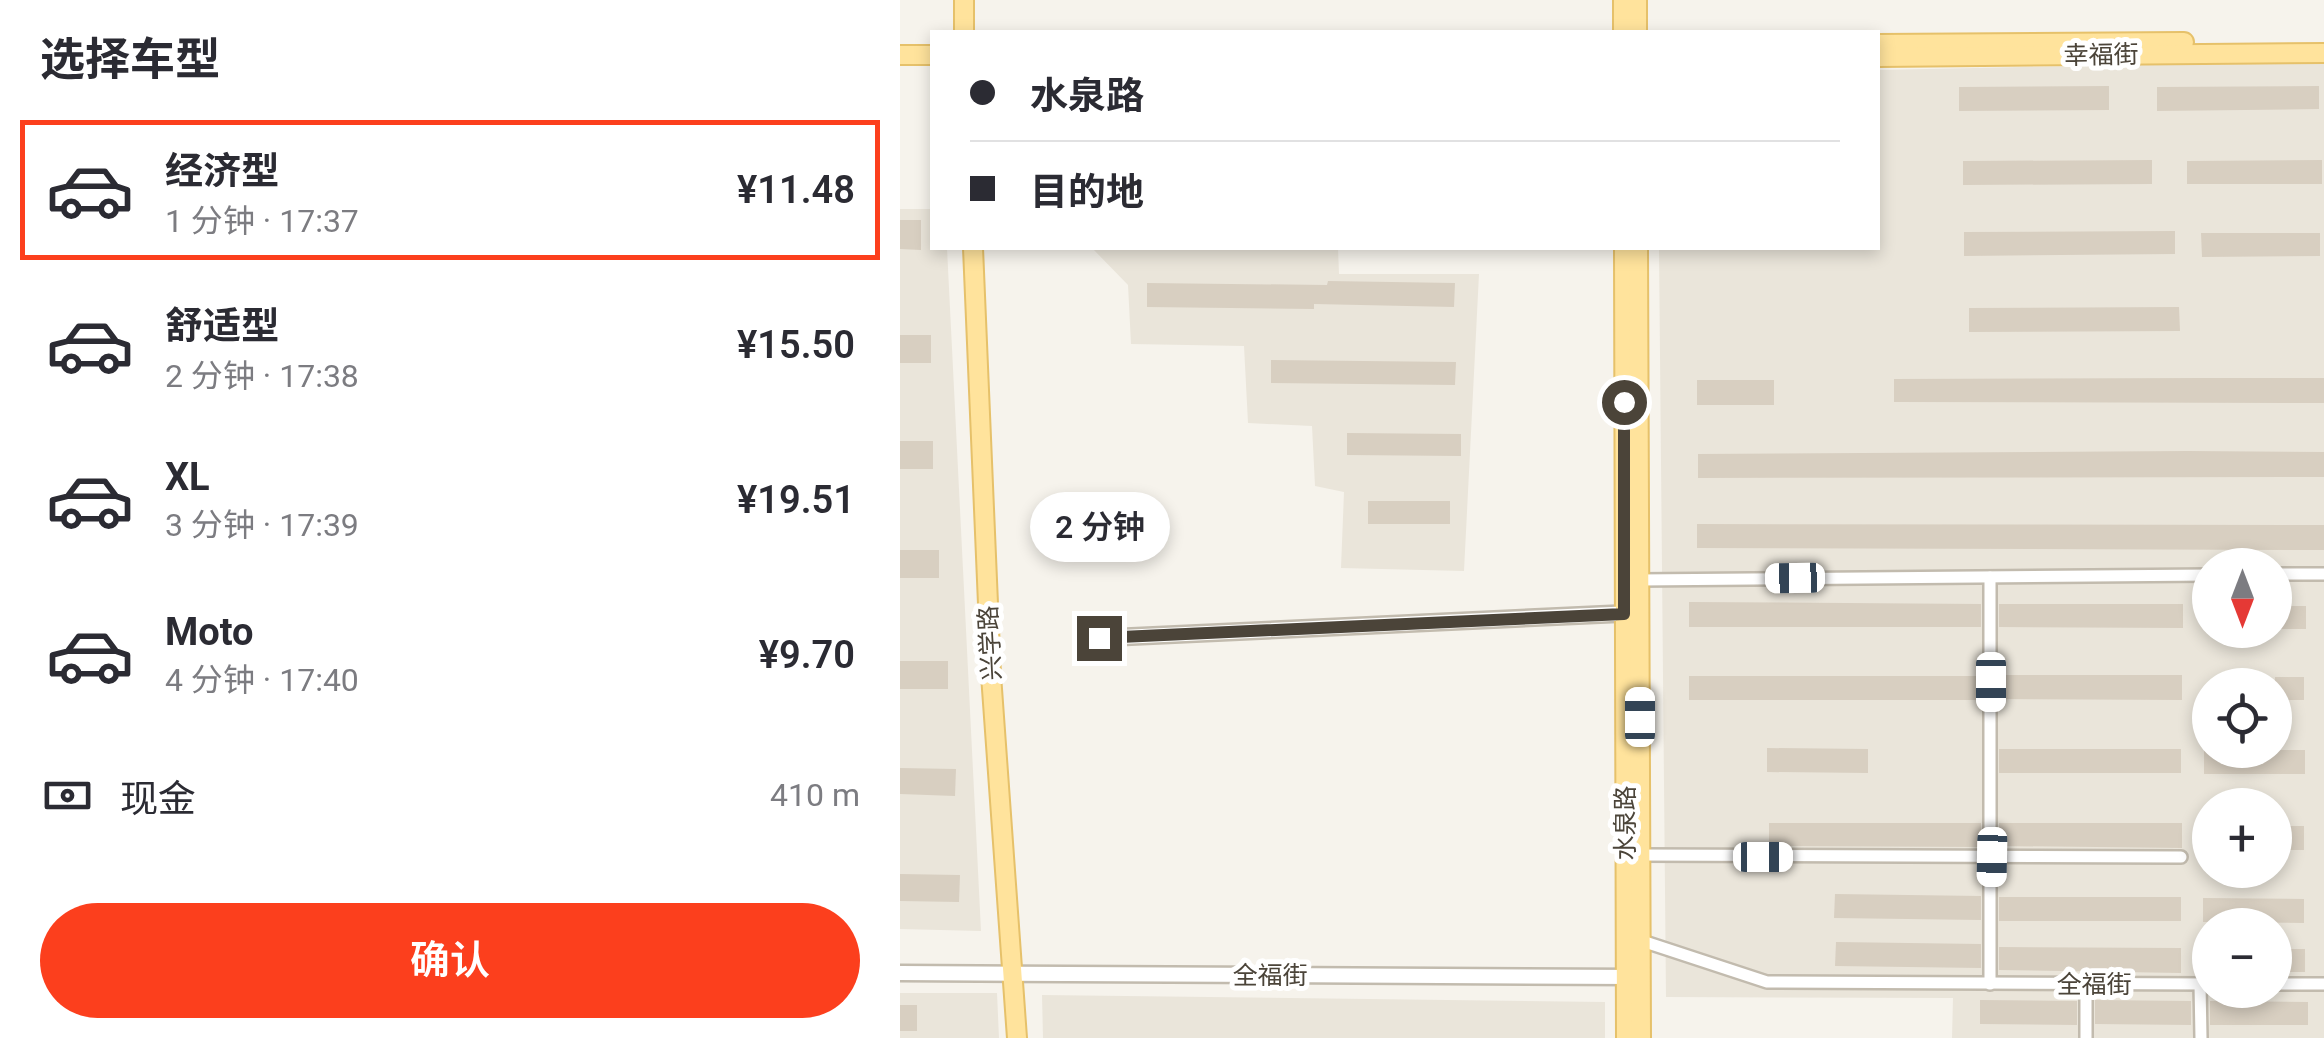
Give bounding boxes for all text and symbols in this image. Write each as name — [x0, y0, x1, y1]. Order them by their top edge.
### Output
text: 选择车型 — [40, 33, 220, 86]
street label: 幸福街 — [2063, 40, 2139, 70]
text: 水泉路 — [1030, 74, 1144, 118]
icon: car — [45, 145, 135, 235]
text: 经济型 — [165, 149, 279, 193]
text: ¥11.48 — [737, 168, 855, 212]
text: 目的地 — [1030, 170, 1144, 214]
text: 1 分钟 · 17:37 — [165, 202, 359, 240]
icon: car — [45, 300, 135, 390]
text: 舒适型 — [165, 304, 279, 348]
text: ¥15.50 — [737, 323, 855, 367]
text: 2 分钟 · 17:38 — [165, 357, 359, 395]
route start — [1602, 380, 1647, 425]
icon: car — [45, 455, 135, 545]
text: XL — [165, 455, 210, 499]
text: ¥19.51 — [737, 478, 855, 522]
callout: 2 分钟 — [1029, 493, 1169, 563]
text: 3 分钟 · 17:39 — [165, 506, 359, 544]
text: 2 分钟 — [1055, 508, 1145, 546]
north arrow — [2192, 548, 2292, 648]
map controls — [2192, 548, 2292, 1008]
car — [1765, 562, 1825, 594]
street label: 兴学路 — [974, 605, 1006, 681]
icon: car — [45, 610, 135, 700]
text: Moto — [165, 610, 254, 654]
route end — [1077, 616, 1122, 661]
text: ¥9.70 — [759, 633, 855, 677]
car — [1976, 652, 2006, 712]
text: 4 分钟 · 17:40 — [165, 661, 359, 699]
button: locate — [2192, 668, 2292, 768]
car — [1625, 687, 1655, 747]
icon: cash — [40, 768, 95, 823]
text: 410 m — [770, 776, 860, 814]
text: 现金 — [120, 777, 196, 821]
street label: 水泉路 — [1611, 785, 1640, 861]
button: + — [2192, 788, 2292, 888]
car — [1976, 827, 2008, 887]
car — [1733, 842, 1793, 872]
button: 确认 — [40, 903, 860, 1018]
button: − — [2192, 908, 2292, 1008]
street label: 全福街 — [1232, 961, 1308, 990]
street label: 全福街 — [2056, 970, 2132, 999]

